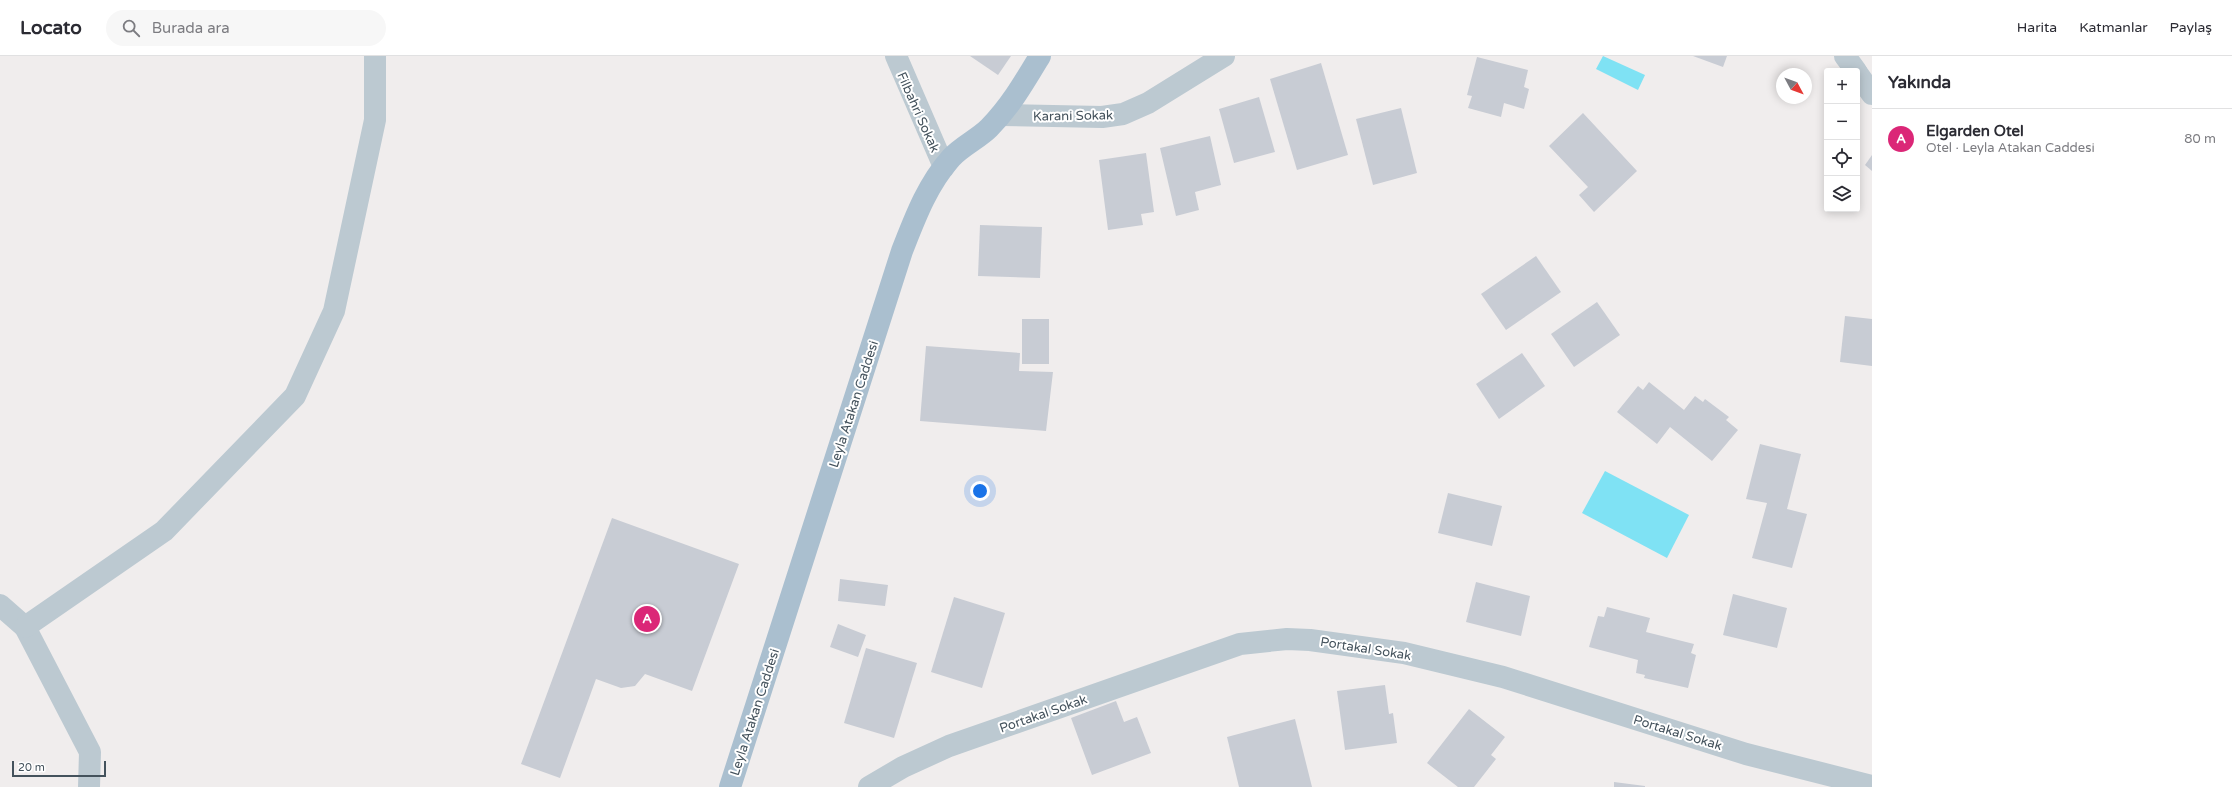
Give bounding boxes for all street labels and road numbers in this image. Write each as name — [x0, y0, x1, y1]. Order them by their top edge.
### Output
street label: Filbahri Sokak — [893, 70, 943, 155]
street label: Karani Sokak — [1033, 107, 1113, 125]
street label: Leyla Atakan Caddesi — [826, 339, 882, 470]
street label: Portakal Sokak — [1319, 634, 1412, 664]
street label: Leyla Atakan Caddesi — [727, 647, 783, 778]
street label: Portakal Sokak — [997, 691, 1089, 736]
street label: Portakal Sokak — [1631, 712, 1724, 754]

